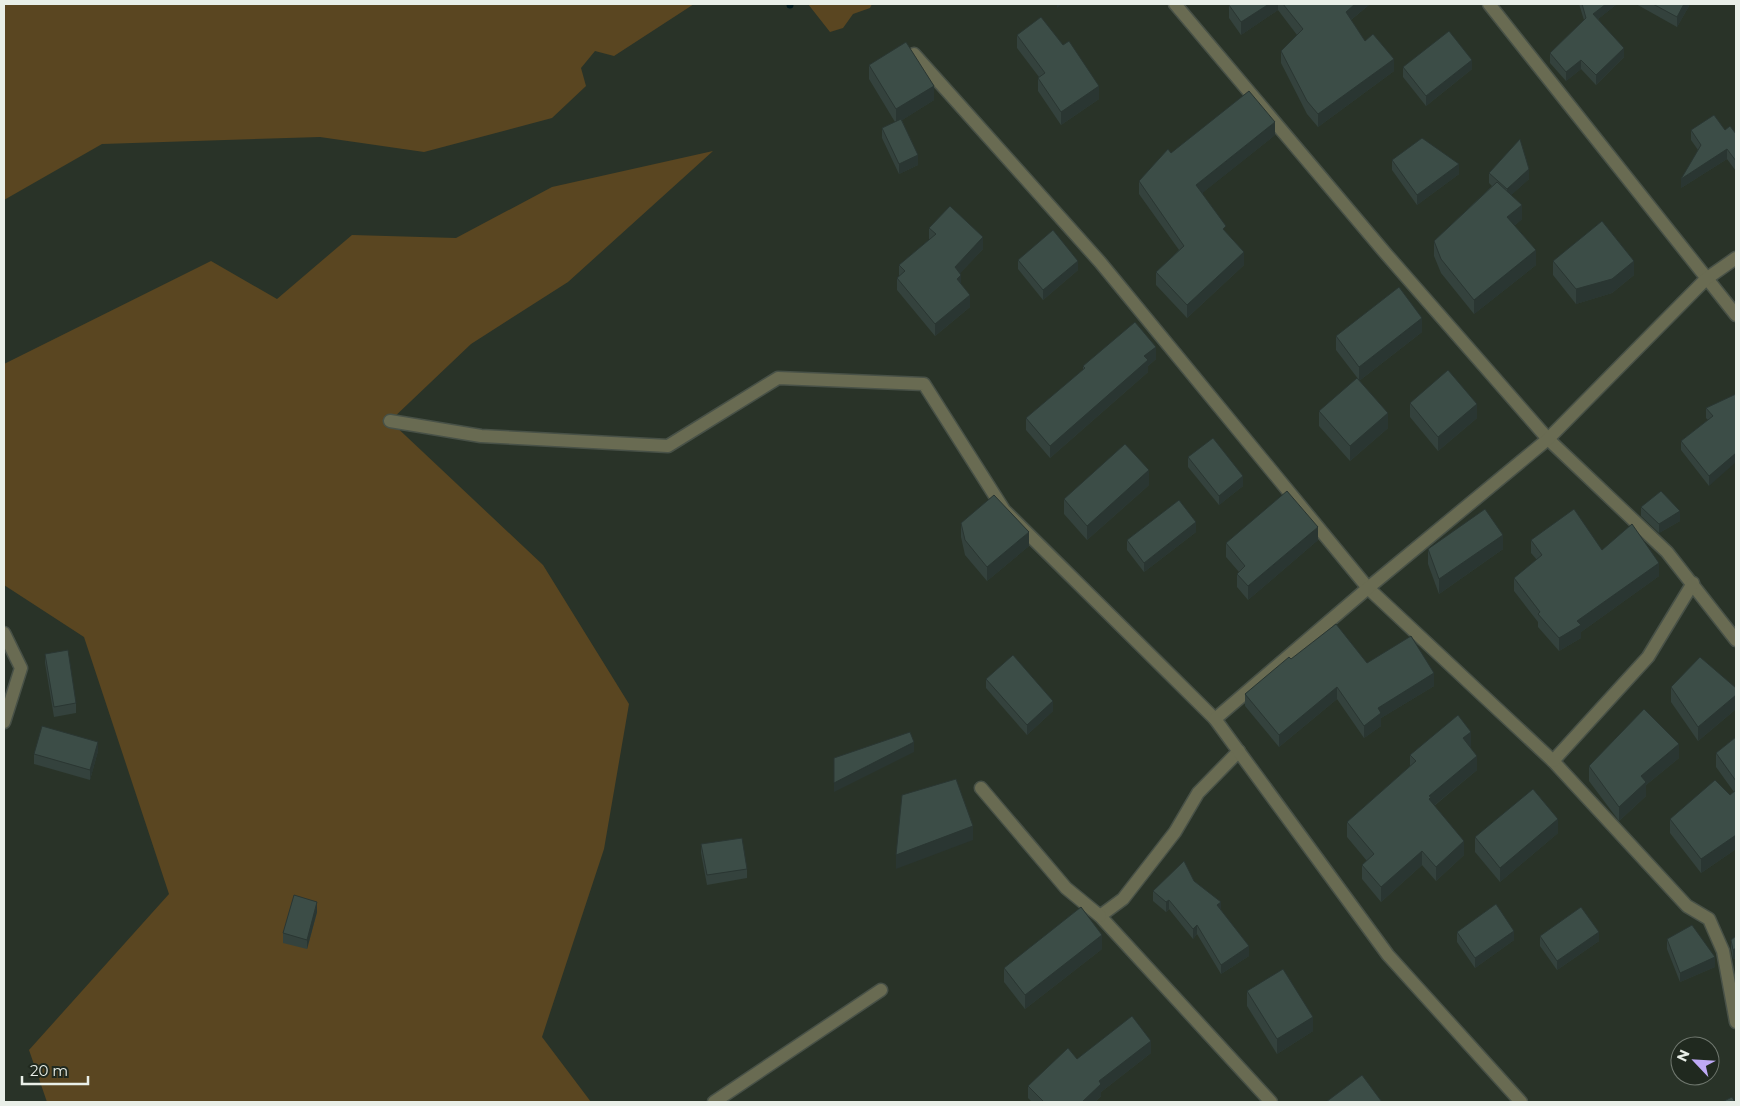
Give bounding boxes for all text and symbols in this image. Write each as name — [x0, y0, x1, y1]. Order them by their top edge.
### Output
north arrow — [1670, 1036, 1720, 1086]
text: N — [1673, 1047, 1694, 1064]
scale bar — [22, 1054, 89, 1086]
text: 20 m — [30, 1061, 68, 1080]

